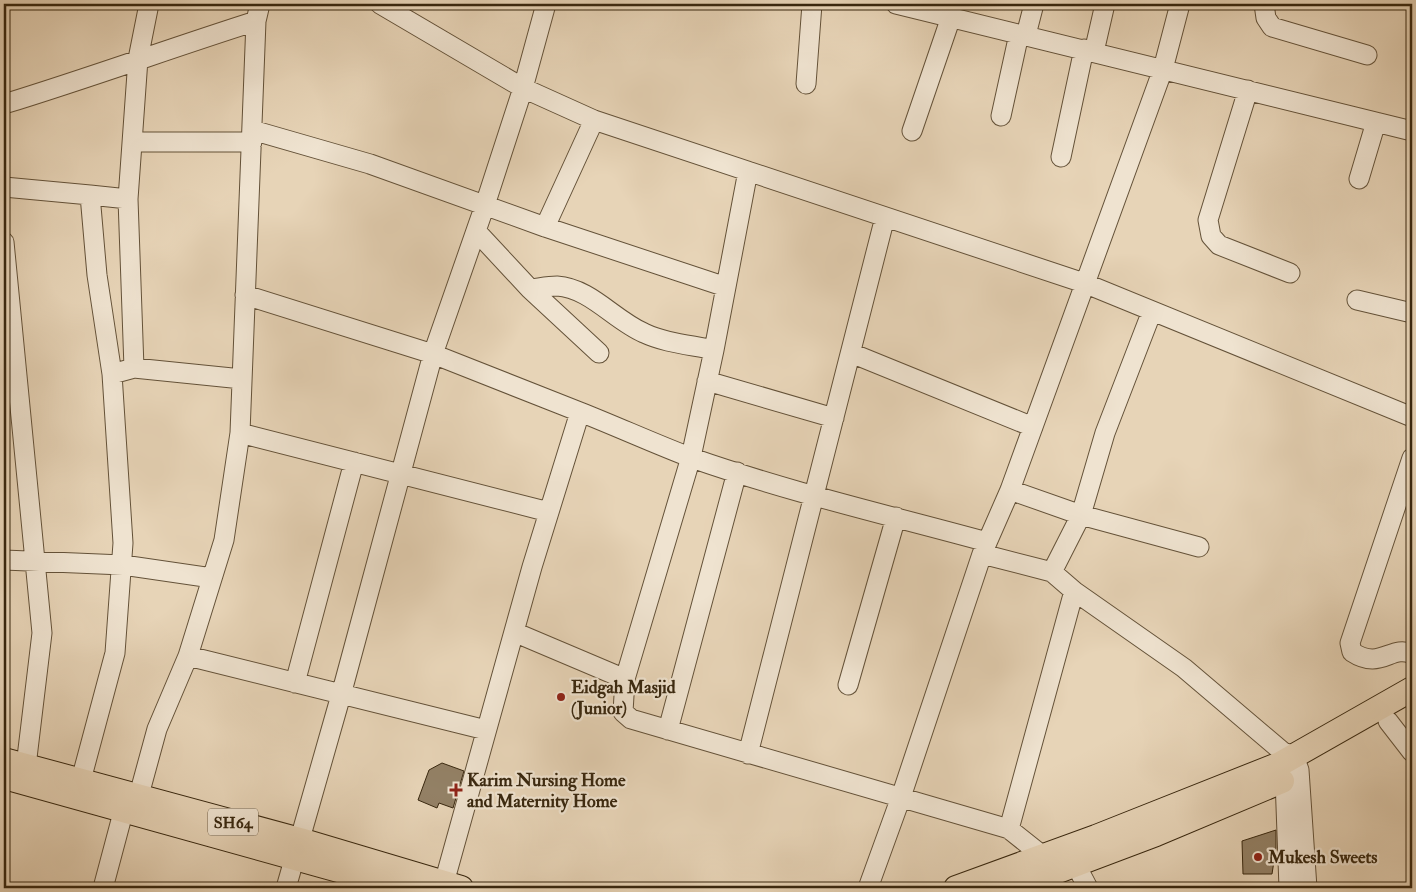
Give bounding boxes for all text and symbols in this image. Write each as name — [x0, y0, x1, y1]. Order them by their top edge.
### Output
place label: Eidgah Masjid (Junior) — [571, 676, 676, 720]
marker: Eidgah Masjid (Junior) — [555, 691, 567, 703]
place label: Karim Nursing Home and Maternity Home — [467, 769, 626, 813]
marker: Karim Nursing Home and Maternity Home — [449, 783, 463, 797]
road number: SH64 — [208, 809, 258, 836]
place label: Mukesh Sweets — [1267, 846, 1378, 869]
marker: Mukesh Sweets — [1252, 851, 1264, 863]

